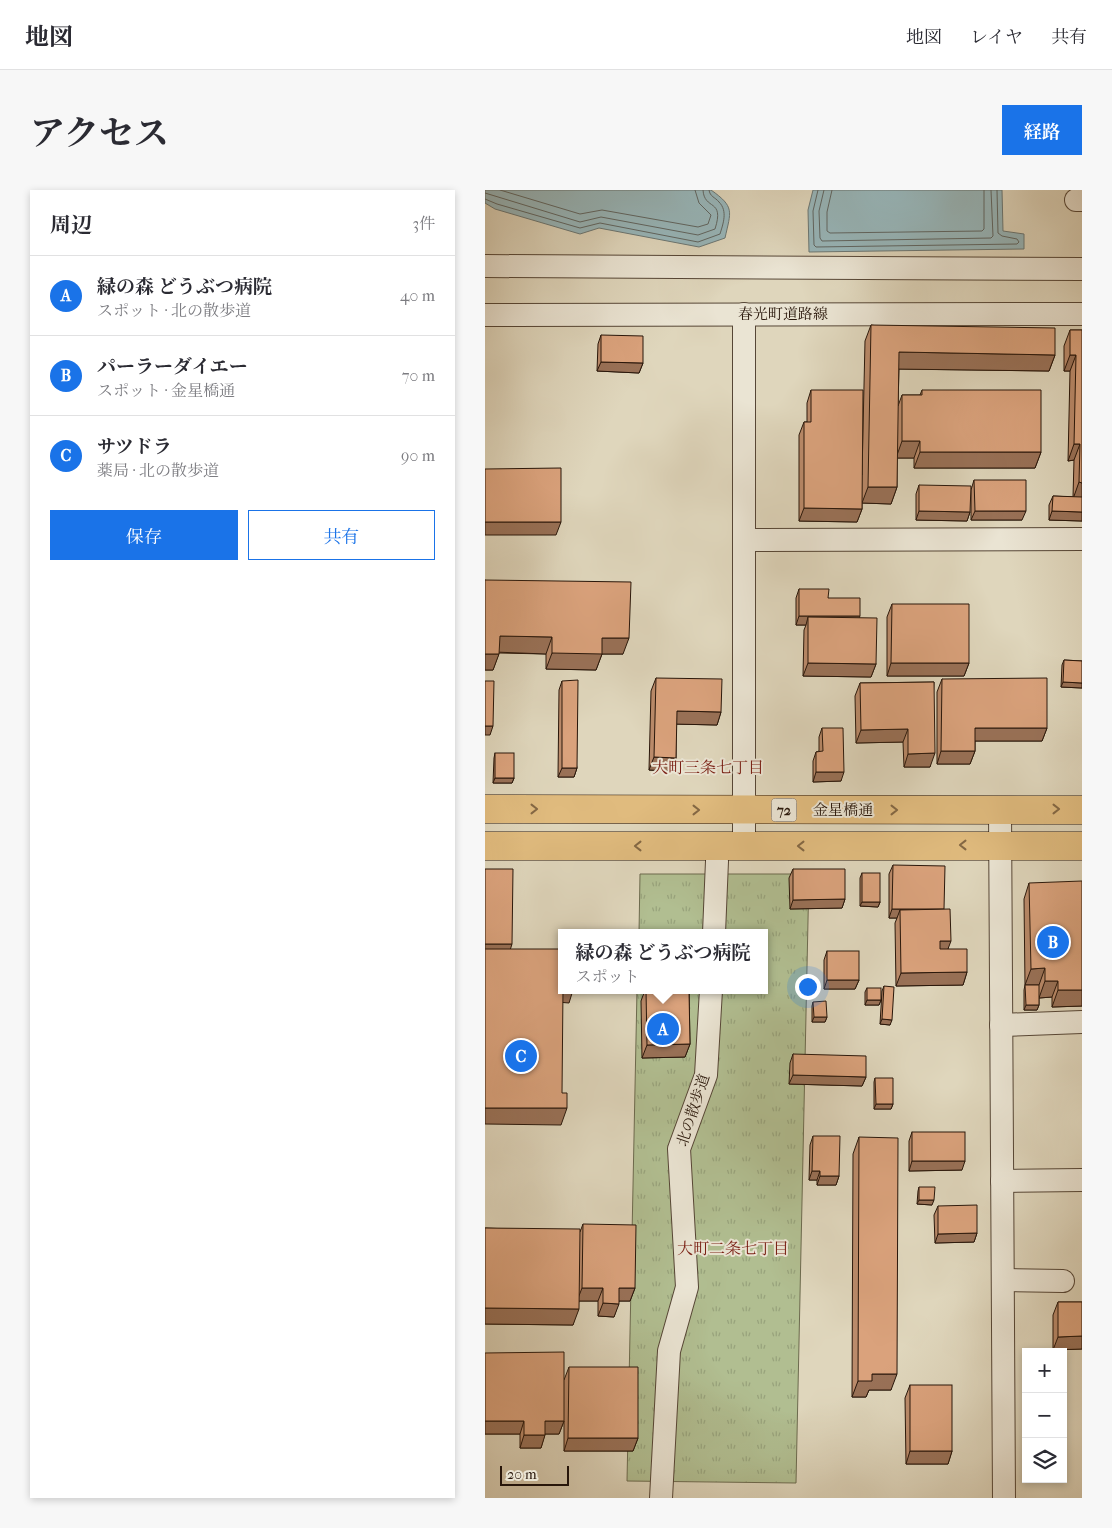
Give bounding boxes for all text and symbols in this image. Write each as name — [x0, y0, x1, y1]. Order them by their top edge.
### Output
text: 地図 — [25, 23, 73, 51]
text: 地図 — [906, 27, 942, 48]
text: レイヤ — [970, 27, 1023, 48]
text: 共有 — [1051, 27, 1087, 48]
button: 経路 — [1002, 105, 1082, 155]
text: アクセス — [30, 113, 169, 154]
text: 周辺 — [50, 213, 92, 237]
text: 3件 — [412, 214, 435, 233]
text: 緑の森 どうぶつ病院 — [97, 276, 272, 298]
text: A — [61, 286, 71, 305]
text: 40 m — [400, 286, 435, 305]
text: スポット · 北の散歩道 — [97, 301, 251, 320]
street label: 春光町道路線 — [738, 305, 828, 323]
text: パーラーダイエー — [97, 356, 248, 378]
text: B — [61, 366, 71, 385]
text: 70 m — [402, 366, 435, 385]
text: スポット · 金星橋通 — [97, 381, 235, 400]
text: サツドラ — [97, 436, 172, 458]
text: C — [61, 446, 71, 465]
text: 90 m — [401, 446, 435, 465]
text: 薬局 · 北の散歩道 — [97, 461, 219, 480]
button: 保存 — [50, 510, 238, 560]
button: 共有 — [248, 510, 435, 560]
district label: 大町三条七丁目 — [652, 758, 764, 777]
road number: 72 — [771, 798, 797, 822]
street label: 金星橋通 — [813, 801, 873, 819]
one-way arrow — [530, 804, 538, 814]
one-way arrow — [1052, 804, 1060, 814]
one-way arrow — [692, 805, 700, 815]
one-way arrow — [890, 805, 898, 815]
one-way arrow — [959, 840, 967, 850]
one-way arrow — [634, 841, 642, 851]
one-way arrow — [797, 841, 804, 851]
pin: B — [1037, 923, 1069, 961]
popup — [558, 929, 768, 994]
text: 緑の森 どうぶつ病院 — [575, 942, 751, 964]
text: スポット — [575, 967, 639, 986]
your location — [795, 974, 821, 1000]
pin: A — [647, 1010, 679, 1048]
pin: C — [505, 1037, 537, 1075]
street label: 北の散歩道 — [673, 1072, 713, 1148]
district label: 大町二条七丁目 — [677, 1239, 789, 1258]
map controls — [1022, 1348, 1067, 1483]
button: + — [1022, 1348, 1067, 1393]
button: − — [1022, 1393, 1067, 1438]
button: layers — [1022, 1438, 1067, 1483]
scale bar — [500, 1463, 569, 1486]
text: 20 m — [507, 1466, 537, 1483]

